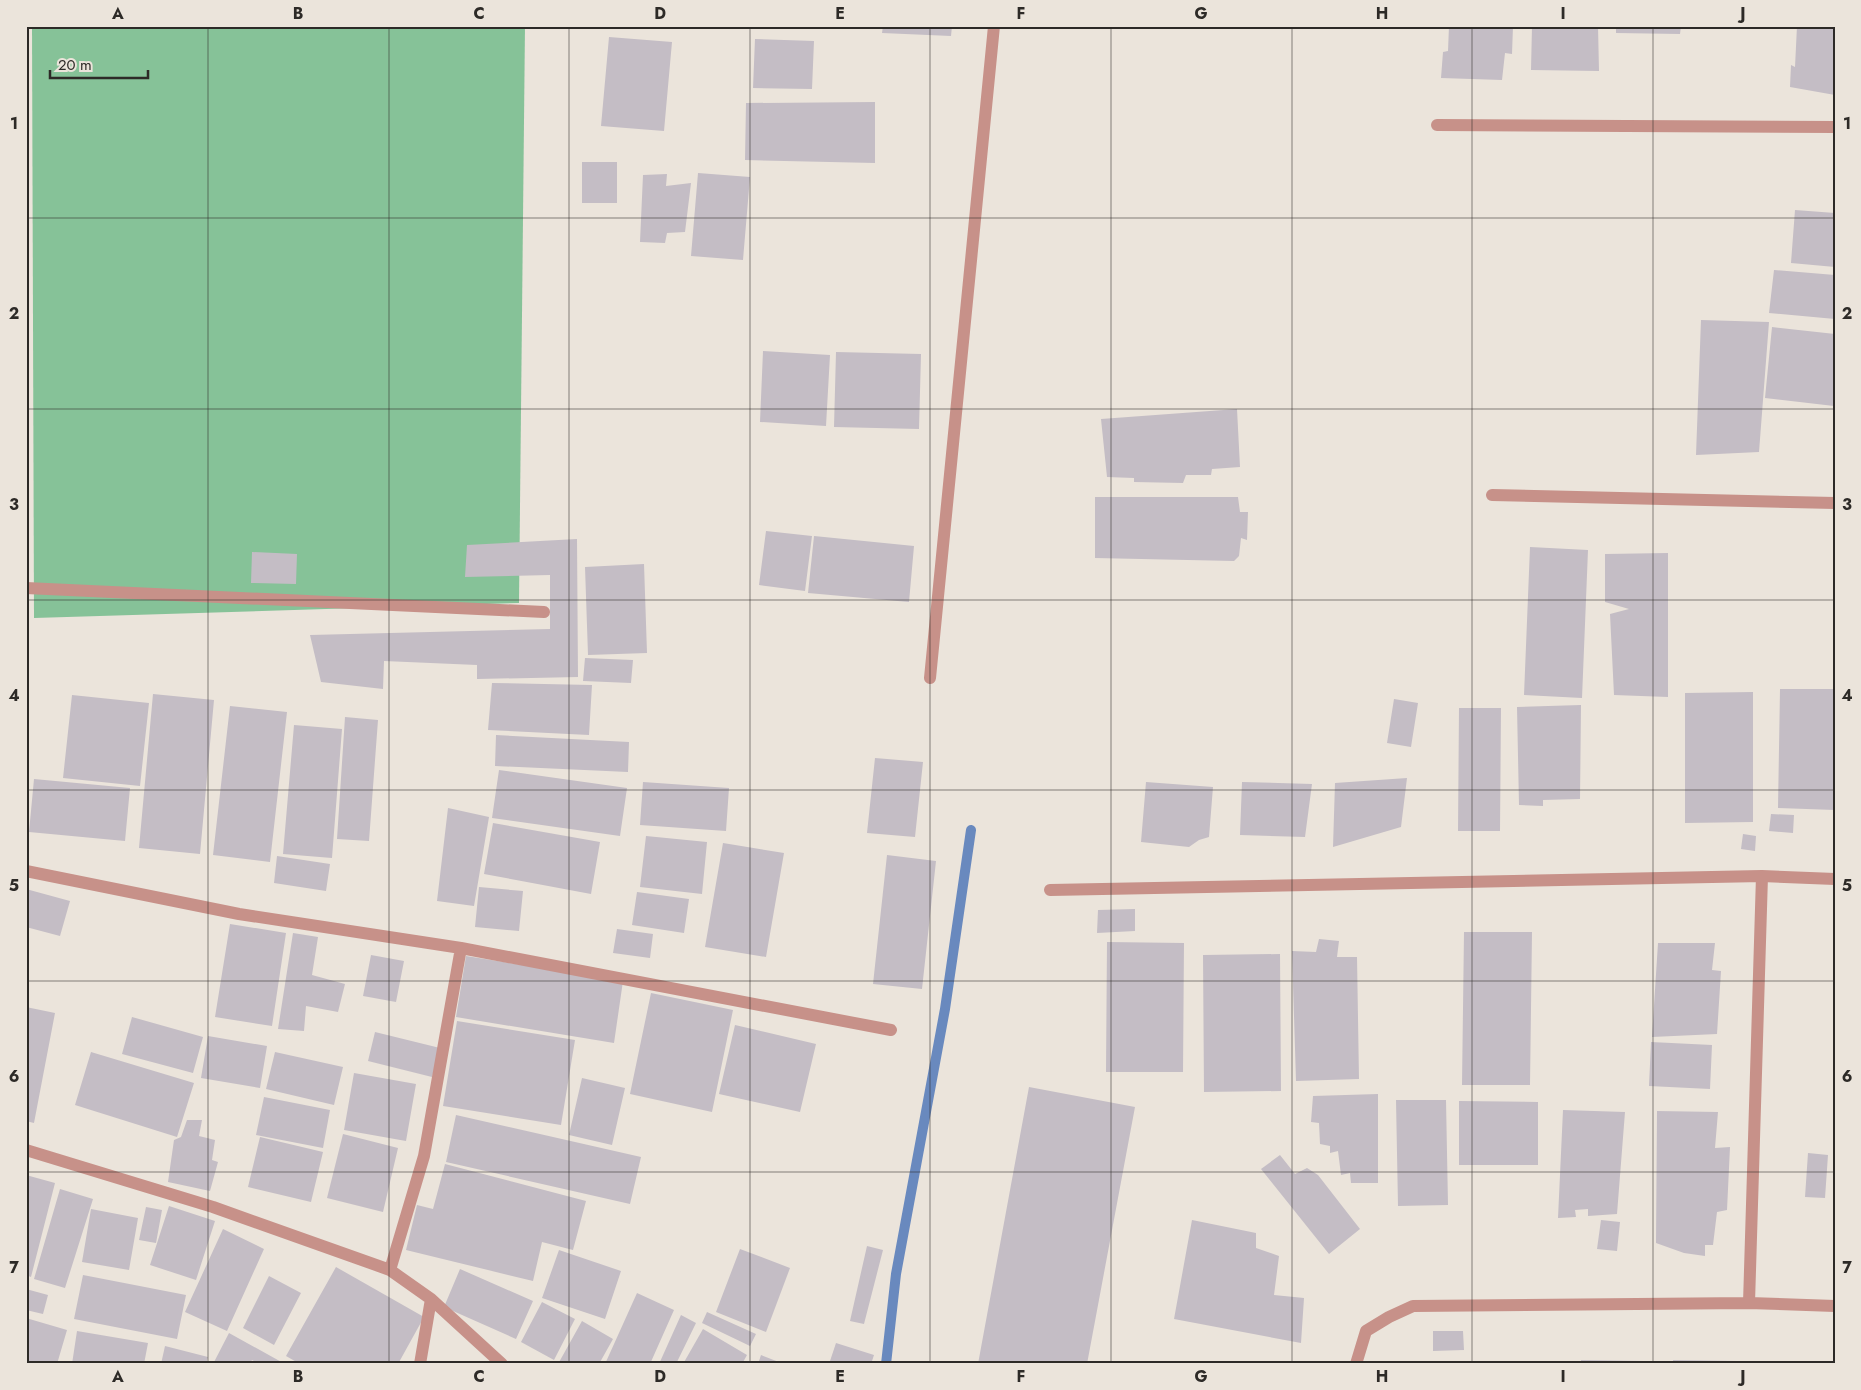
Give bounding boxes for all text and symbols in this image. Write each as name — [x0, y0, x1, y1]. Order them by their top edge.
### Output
text: A — [111, 2, 124, 25]
text: B — [293, 2, 303, 25]
text: C — [473, 2, 485, 25]
text: D — [654, 2, 666, 25]
text: E — [835, 2, 845, 25]
text: F — [1017, 2, 1025, 25]
text: G — [1194, 2, 1208, 25]
text: H — [1376, 2, 1388, 25]
text: I — [1560, 2, 1566, 25]
text: J — [1737, 2, 1746, 25]
scale bar — [50, 48, 148, 80]
text: 20 m — [58, 54, 92, 76]
text: 1 — [10, 112, 18, 135]
text: 1 — [1843, 112, 1851, 135]
text: 2 — [9, 302, 19, 325]
text: 2 — [1842, 302, 1852, 325]
text: 3 — [9, 493, 19, 516]
text: 3 — [1842, 493, 1852, 516]
text: 4 — [8, 684, 20, 707]
text: 4 — [1841, 684, 1853, 707]
text: 5 — [9, 874, 19, 897]
text: 5 — [1842, 874, 1852, 897]
text: 6 — [9, 1065, 19, 1088]
text: 6 — [1842, 1065, 1852, 1088]
text: 7 — [9, 1256, 19, 1279]
text: 7 — [1842, 1256, 1852, 1279]
text: A — [111, 1365, 124, 1388]
text: B — [293, 1365, 303, 1388]
text: C — [473, 1365, 485, 1388]
text: D — [654, 1365, 666, 1388]
text: E — [835, 1365, 845, 1388]
text: F — [1017, 1365, 1025, 1388]
text: G — [1194, 1365, 1208, 1388]
text: H — [1376, 1365, 1388, 1388]
text: I — [1560, 1365, 1566, 1388]
text: J — [1737, 1365, 1746, 1388]

